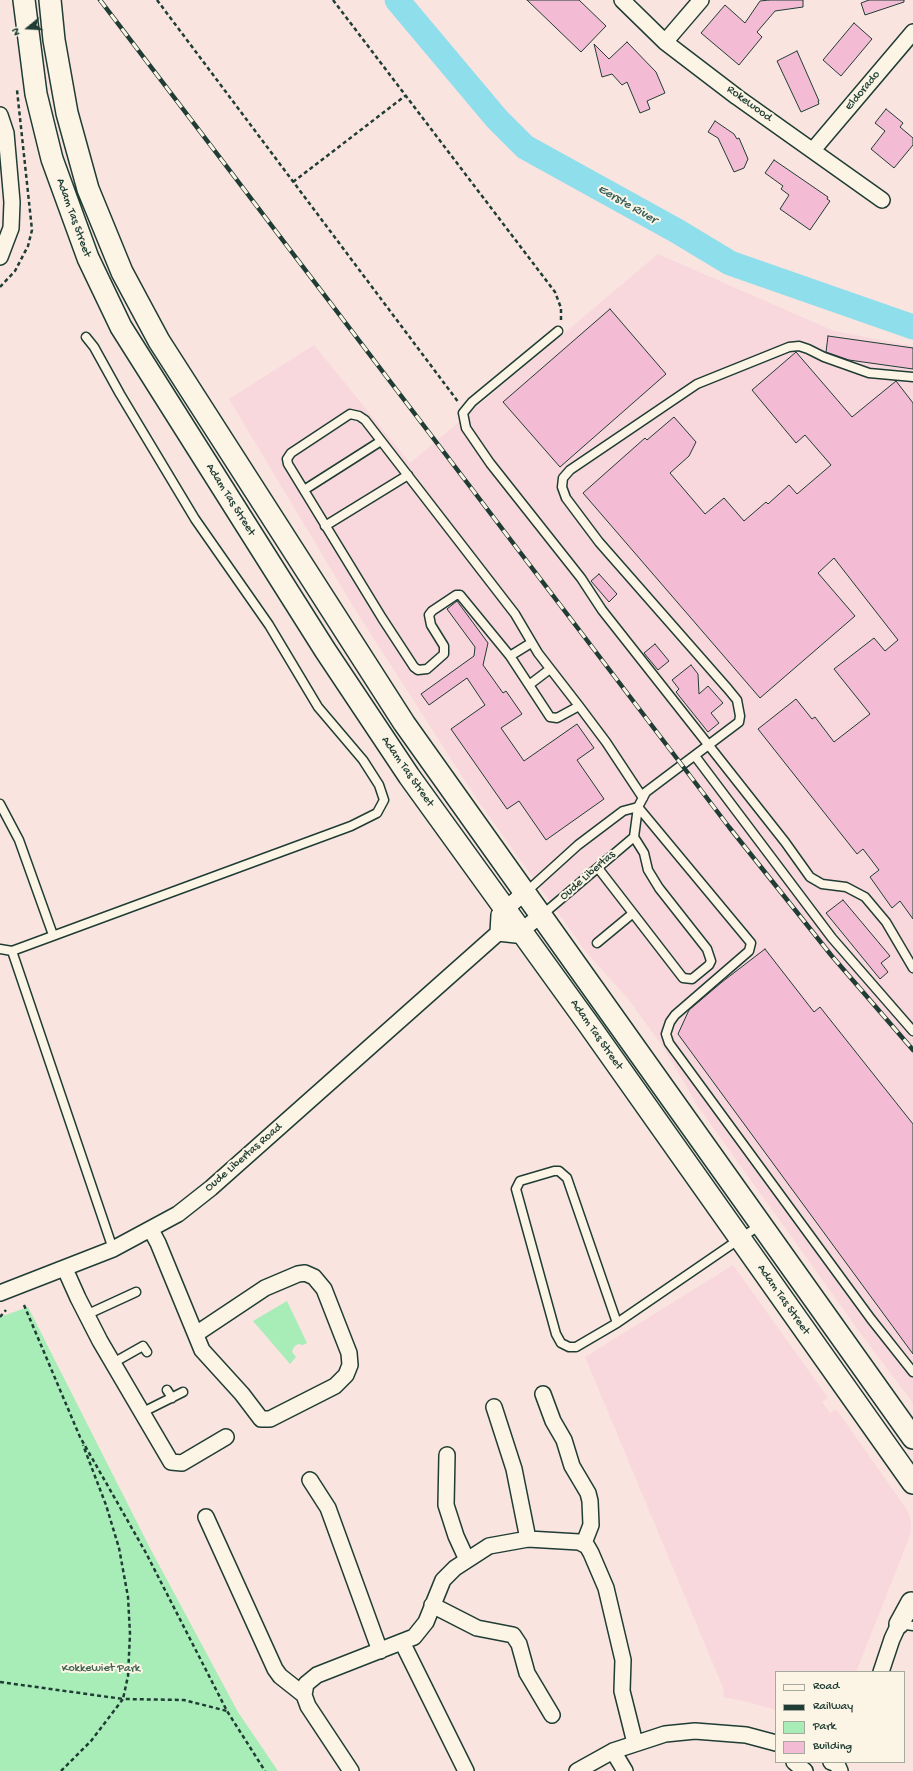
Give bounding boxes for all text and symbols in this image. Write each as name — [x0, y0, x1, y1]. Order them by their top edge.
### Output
north arrow — [8, 8, 48, 48]
text: N — [10, 26, 23, 37]
street label: Eldorado — [842, 68, 884, 114]
street label: Rokewood — [723, 83, 775, 125]
street label: Adam Tas Street — [52, 177, 94, 259]
water label: Eerste River — [595, 182, 659, 228]
street label: Adam Tas Street — [202, 461, 258, 539]
street label: Adam Tas Street — [377, 734, 437, 810]
street label: Oude Libertas — [557, 848, 619, 904]
street label: Adam Tas Street — [566, 997, 626, 1073]
street label: Oude Libertas Road — [202, 1121, 286, 1195]
street label: Adam Tas Street — [753, 1262, 813, 1338]
park label: Kokkewiet Park — [62, 1662, 140, 1676]
legend — [775, 1671, 905, 1763]
text: Road — [813, 1680, 839, 1694]
text: Railway — [813, 1700, 853, 1714]
text: Park — [813, 1720, 836, 1734]
text: Building — [813, 1740, 852, 1754]

